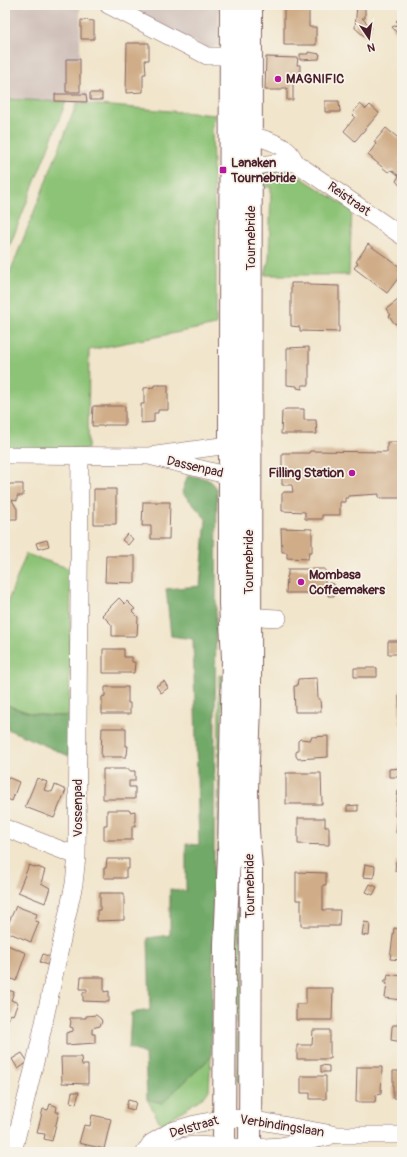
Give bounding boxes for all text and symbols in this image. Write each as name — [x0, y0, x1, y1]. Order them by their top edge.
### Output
north arrow — [349, 18, 389, 58]
text: N — [366, 40, 376, 55]
place label: MAGNIFIC — [286, 71, 344, 87]
marker: MAGNIFIC — [273, 74, 283, 84]
place label: Lanaken Tournebride — [230, 155, 296, 186]
marker: Lanaken Tournebride — [218, 165, 228, 175]
street label: Reistraat — [324, 178, 374, 220]
street label: Tournebride — [243, 205, 259, 270]
street label: Dassenpad — [165, 453, 225, 481]
place label: Filling Station — [269, 465, 345, 481]
marker: Filling Station — [347, 468, 357, 478]
street label: Tournebride — [241, 529, 257, 594]
place label: Mombasa Coffeemakers — [309, 567, 385, 598]
marker: Mombasa Coffeemakers — [296, 577, 306, 587]
street label: Vossenpad — [70, 779, 86, 837]
street label: Tournebride — [241, 853, 259, 919]
street label: Verbindingslaan — [239, 1111, 325, 1141]
street label: Delstraat — [168, 1112, 221, 1142]

